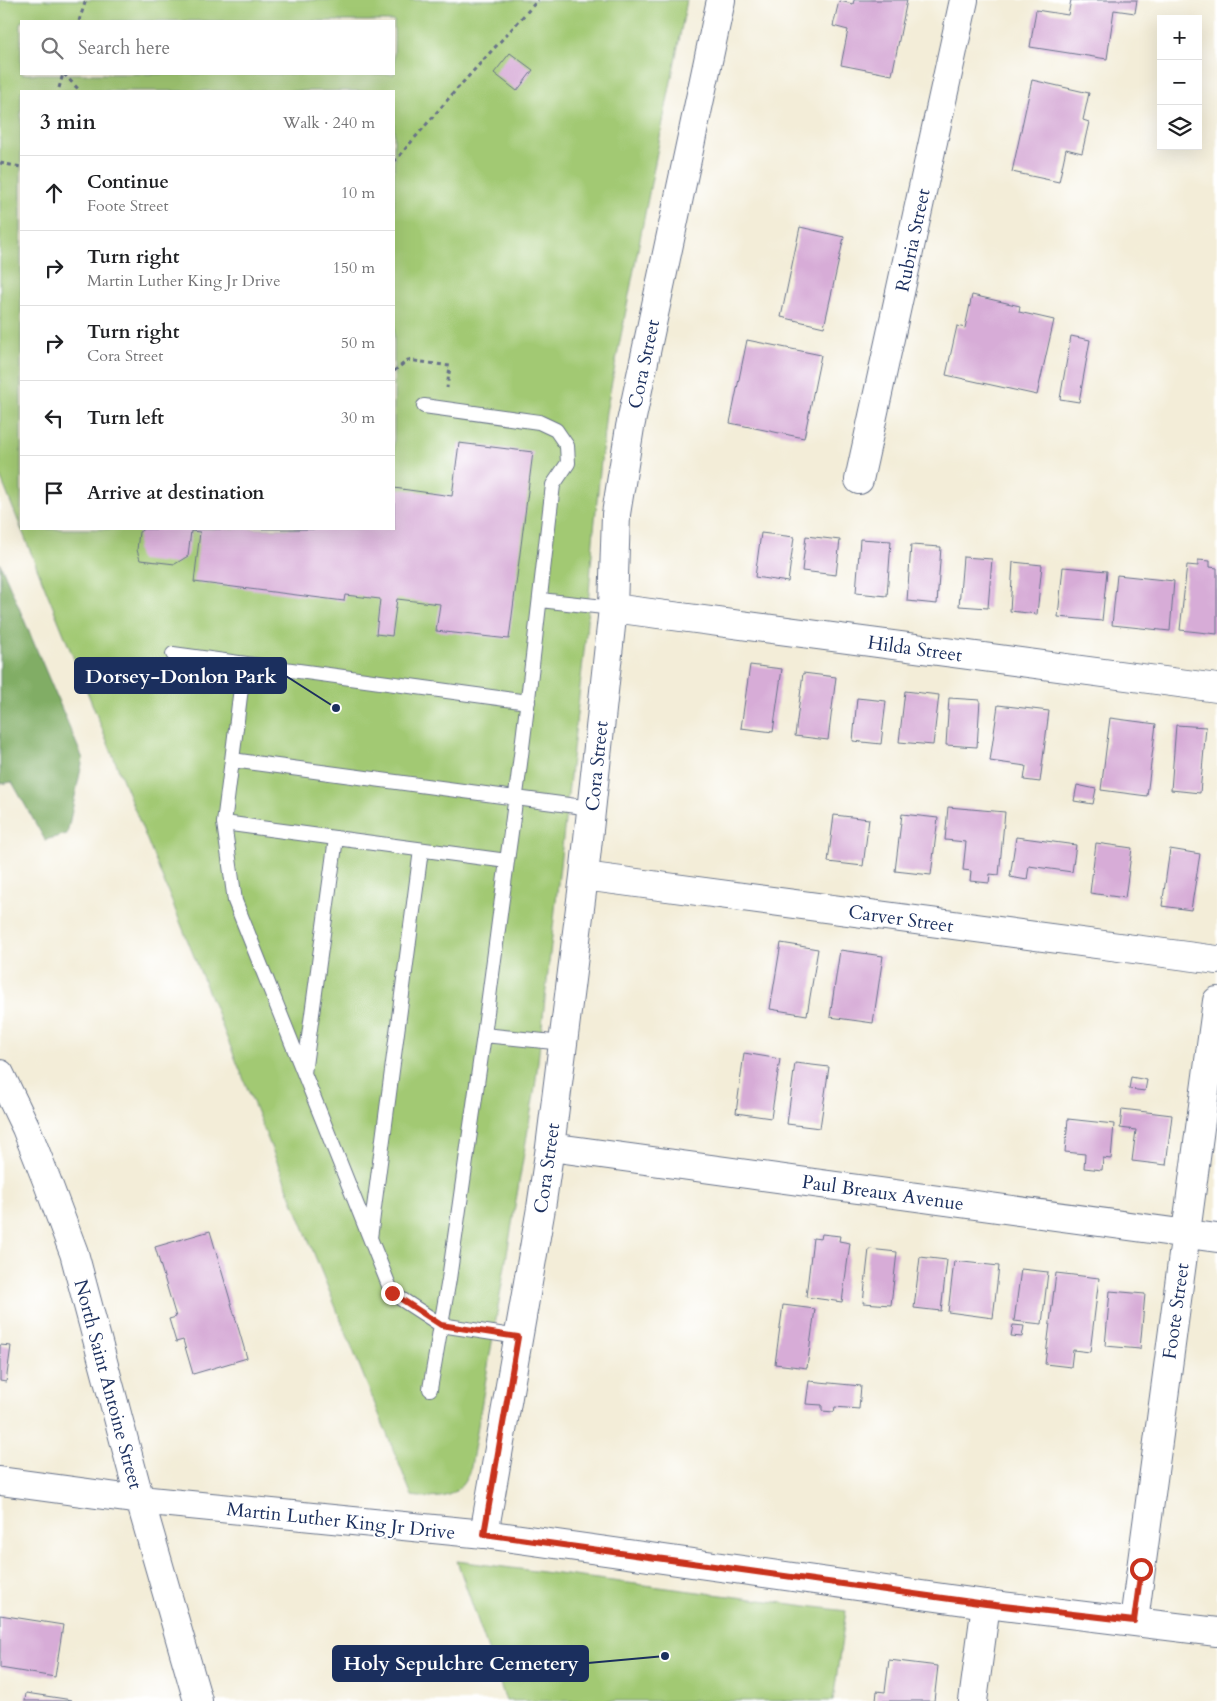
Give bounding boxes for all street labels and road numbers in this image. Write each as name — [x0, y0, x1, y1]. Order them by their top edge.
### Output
street label: Rubria Street — [889, 186, 937, 294]
street label: Cora Street — [622, 317, 666, 411]
street label: Hilda Street — [866, 629, 964, 668]
street label: Cora Street — [579, 720, 615, 813]
street label: Carver Street — [847, 899, 955, 939]
street label: Cora Street — [528, 1121, 566, 1215]
street label: Paul Breaux Avenue — [800, 1169, 965, 1217]
street label: Foote Street — [1156, 1261, 1196, 1361]
street label: North Saint Antoine Street — [68, 1277, 149, 1492]
street label: Martin Luther King Jr Drive — [225, 1496, 457, 1546]

